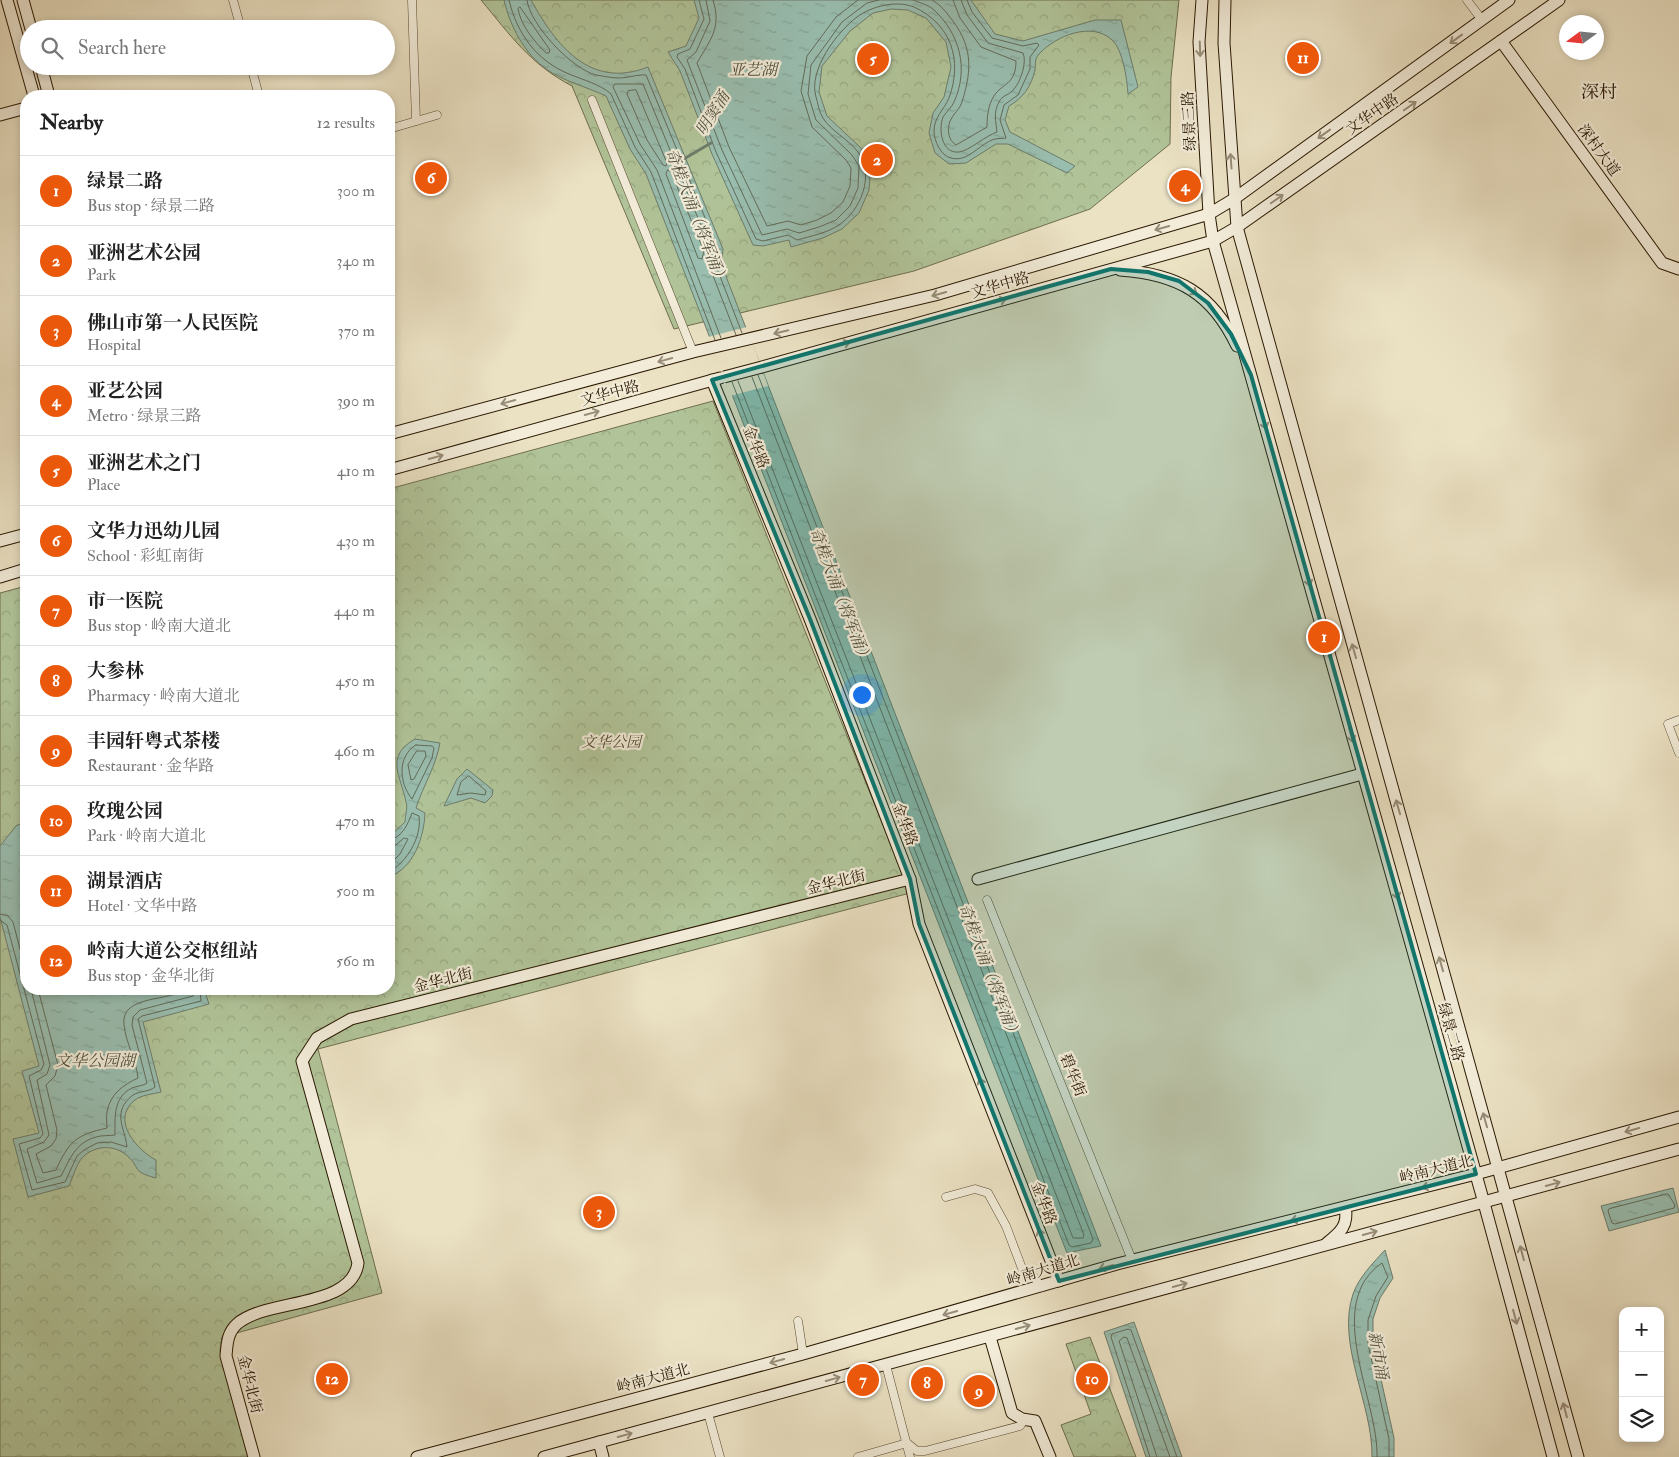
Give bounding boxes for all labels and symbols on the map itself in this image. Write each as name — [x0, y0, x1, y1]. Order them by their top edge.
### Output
north arrow — [1559, 15, 1604, 60]
one-way arrow — [1449, 34, 1463, 44]
pin: 11 — [1287, 39, 1319, 77]
pin: 5 — [857, 40, 889, 78]
one-way arrow — [1195, 40, 1205, 56]
water label: 亚艺湖 — [729, 60, 780, 80]
district label: 深村 — [1581, 81, 1617, 104]
water label: 明窦涌 — [692, 86, 735, 139]
street label: 文华中路 — [1342, 89, 1402, 139]
street label: 绿景三路 — [1178, 91, 1201, 151]
one-way arrow — [1402, 101, 1416, 111]
street label: 深村大道 — [1573, 120, 1624, 180]
one-way arrow — [1317, 129, 1331, 139]
pin: 2 — [861, 141, 893, 179]
water label: 奇槎大涌（将军涌） — [661, 146, 731, 287]
one-way arrow — [1227, 154, 1236, 170]
pin: 6 — [415, 159, 447, 197]
pin: 4 — [1169, 167, 1201, 205]
one-way arrow — [1270, 194, 1284, 204]
one-way arrow — [1154, 224, 1170, 233]
street label: 文华中路 — [969, 268, 1032, 303]
one-way arrow — [1183, 284, 1197, 295]
one-way arrow — [931, 289, 947, 299]
one-way arrow — [991, 295, 1007, 305]
one-way arrow — [773, 328, 789, 337]
one-way arrow — [834, 339, 850, 349]
one-way arrow — [657, 356, 673, 365]
street label: 文华中路 — [579, 377, 642, 410]
one-way arrow — [500, 398, 516, 408]
one-way arrow — [584, 408, 600, 418]
one-way arrow — [1260, 414, 1269, 430]
street label: 金华路 — [738, 423, 773, 472]
one-way arrow — [427, 451, 443, 461]
water label: 奇槎大涌（将军涌） — [805, 525, 875, 666]
one-way arrow — [1304, 570, 1313, 586]
pin: 1 — [1308, 618, 1340, 656]
one-way arrow — [1349, 643, 1359, 659]
your location — [849, 682, 875, 708]
one-way arrow — [1347, 727, 1357, 743]
park label: 文华公园 — [581, 733, 643, 752]
street label: 金华路 — [888, 800, 921, 849]
one-way arrow — [1393, 800, 1402, 816]
street label: 金华北街 — [805, 866, 868, 899]
one-way arrow — [1391, 883, 1401, 899]
water label: 奇槎大涌（将军涌） — [954, 901, 1024, 1042]
one-way arrow — [1436, 956, 1446, 972]
street label: 金华北街 — [412, 964, 475, 997]
street label: 绿景二路 — [1433, 1001, 1468, 1064]
water label: 文华公园湖 — [55, 1051, 138, 1071]
street label: 碧华街 — [1055, 1051, 1090, 1100]
one-way arrow — [977, 1077, 986, 1093]
one-way arrow — [1480, 1113, 1489, 1129]
one-way arrow — [1624, 1126, 1640, 1135]
street label: 岭南大道北 — [1397, 1151, 1475, 1188]
one-way arrow — [1545, 1178, 1561, 1188]
street label: 金华路 — [1027, 1179, 1060, 1228]
one-way arrow — [1421, 1182, 1437, 1191]
pin: 3 — [583, 1193, 615, 1231]
one-way arrow — [1290, 1215, 1306, 1224]
one-way arrow — [1362, 1228, 1378, 1238]
one-way arrow — [1036, 1229, 1045, 1244]
one-way arrow — [1516, 1246, 1526, 1262]
street label: 岭南大道北 — [1004, 1250, 1082, 1291]
one-way arrow — [1099, 1263, 1115, 1273]
one-way arrow — [1172, 1279, 1188, 1289]
one-way arrow — [943, 1308, 959, 1318]
one-way arrow — [1511, 1309, 1521, 1325]
one-way arrow — [1015, 1322, 1031, 1332]
water label: 新市涌 — [1364, 1330, 1392, 1383]
street label: 金华北街 — [233, 1353, 266, 1416]
one-way arrow — [769, 1357, 785, 1366]
pin: 12 — [316, 1360, 348, 1398]
street label: 岭南大道北 — [614, 1360, 692, 1397]
pin: 10 — [1076, 1360, 1108, 1398]
pin: 7 — [847, 1361, 879, 1399]
pin: 8 — [911, 1364, 943, 1402]
pin: 9 — [963, 1372, 995, 1410]
one-way arrow — [824, 1374, 840, 1383]
one-way arrow — [1560, 1402, 1569, 1418]
one-way arrow — [617, 1430, 633, 1439]

